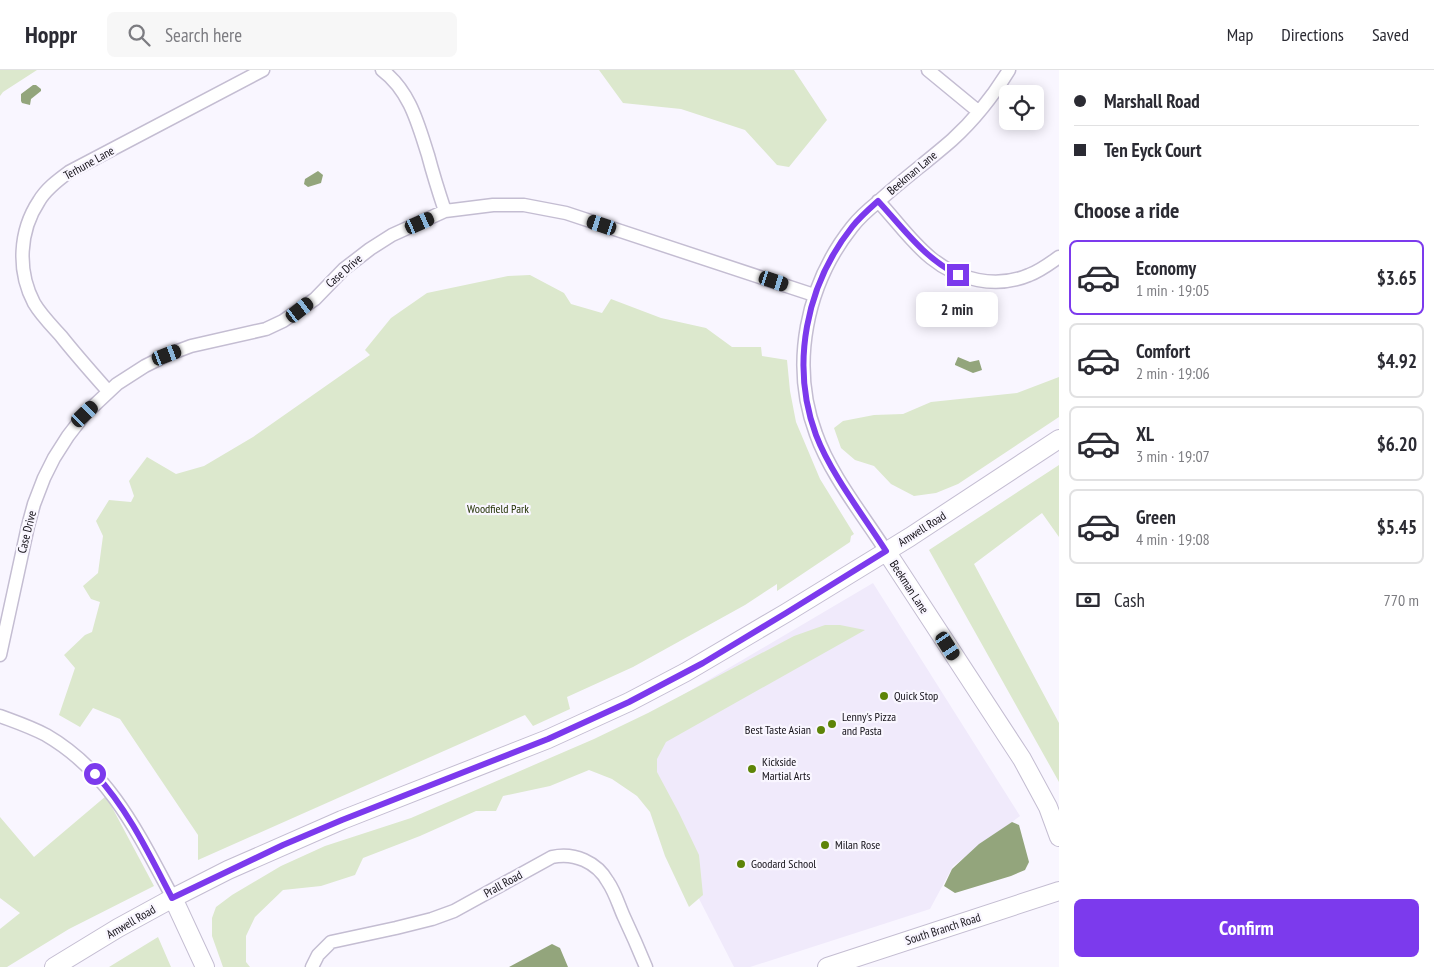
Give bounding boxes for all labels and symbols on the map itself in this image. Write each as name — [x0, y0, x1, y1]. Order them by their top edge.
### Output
street label: Terhune Lane — [61, 143, 117, 183]
street label: Beekman Lane — [884, 147, 940, 198]
car — [403, 210, 436, 236]
car — [585, 213, 618, 237]
street label: Case Drive — [322, 251, 365, 291]
route end — [947, 264, 969, 286]
car — [757, 269, 790, 293]
callout: 2 min — [917, 292, 999, 328]
car — [283, 295, 316, 325]
car — [150, 343, 183, 367]
car — [68, 398, 101, 430]
park label: Woodfield Park — [467, 501, 529, 516]
street label: Amwell Road — [895, 508, 949, 549]
street label: Case Drive — [14, 509, 39, 555]
street label: Beekman Lane — [887, 557, 932, 616]
car — [933, 629, 962, 663]
place label: Quick Stop — [894, 688, 938, 703]
marker: Quick Stop — [878, 690, 890, 702]
place label: Lenny's Pizza and Pasta — [842, 709, 896, 738]
marker: Lenny's Pizza and Pasta — [826, 718, 838, 730]
place label: Best Taste Asian — [745, 722, 811, 737]
marker: Best Taste Asian — [815, 724, 827, 736]
place label: Kickside Martial Arts — [762, 754, 810, 783]
route start — [84, 763, 106, 785]
marker: Kickside Martial Arts — [746, 763, 758, 775]
place label: Milan Rose — [835, 837, 880, 852]
marker: Milan Rose — [819, 839, 831, 851]
place label: Goodard School — [751, 856, 816, 871]
marker: Goodard School — [735, 858, 747, 870]
street label: Prall Road — [481, 867, 525, 900]
street label: Amwell Road — [104, 902, 158, 942]
street label: South Branch Road — [903, 909, 982, 948]

